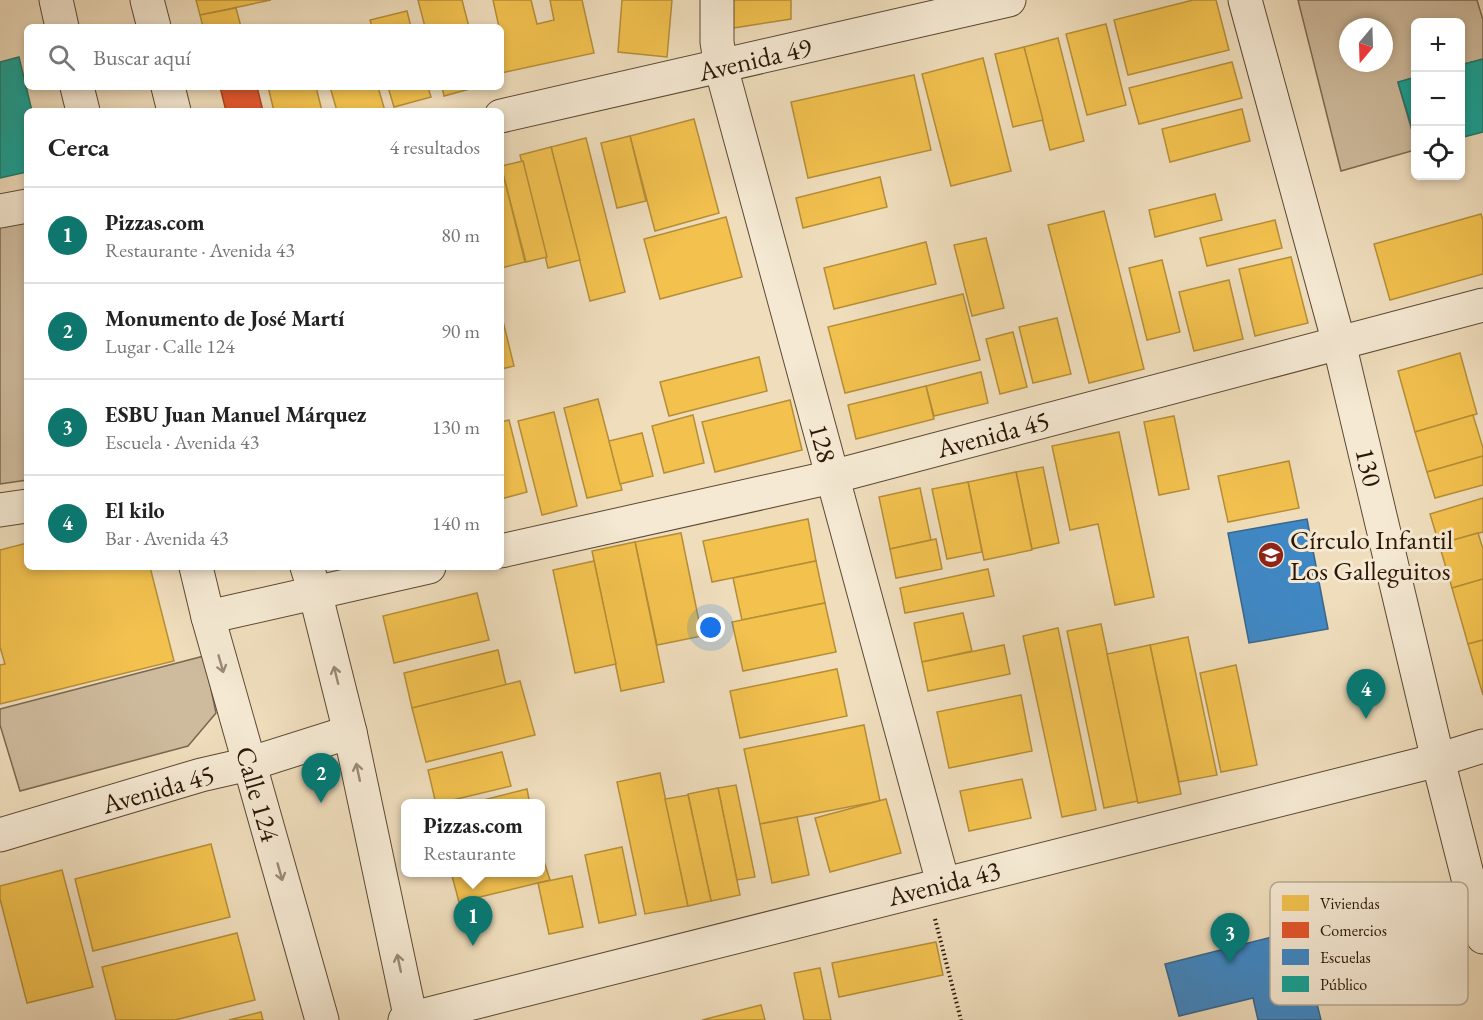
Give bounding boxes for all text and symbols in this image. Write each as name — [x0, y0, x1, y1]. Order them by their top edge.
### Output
north arrow — [1339, 18, 1393, 72]
map controls — [1411, 18, 1465, 180]
button: + — [1411, 18, 1465, 72]
search box — [24, 24, 504, 90]
street label: Avenida 49 — [694, 29, 815, 89]
icon: search — [45, 41, 78, 74]
text: Buscar aquí — [93, 43, 191, 72]
button: − — [1411, 72, 1465, 126]
button: locate — [1411, 126, 1465, 180]
text: Cerca — [48, 130, 109, 164]
text: 4 resultados — [389, 134, 480, 160]
text: Pizzas.com — [105, 208, 205, 237]
text: 1 — [62, 222, 73, 248]
text: 80 m — [441, 222, 480, 248]
text: Restaurante · Avenida 43 — [105, 237, 295, 263]
text: Monumento de José Martí — [105, 304, 345, 333]
text: 2 — [62, 318, 73, 344]
text: 90 m — [441, 318, 480, 344]
text: Lugar · Calle 124 — [105, 333, 235, 359]
text: ESBU Juan Manuel Márquez — [105, 400, 366, 429]
street label: Avenida 45 — [932, 402, 1053, 466]
text: 3 — [62, 414, 73, 440]
text: 130 m — [432, 414, 480, 440]
street label: 128 — [801, 420, 845, 466]
text: Escuela · Avenida 43 — [105, 429, 259, 455]
street label: 130 — [1348, 444, 1390, 490]
text: El kilo — [105, 496, 165, 525]
text: 4 — [62, 510, 73, 536]
text: 140 m — [432, 510, 480, 536]
place label: Círculo Infantil Los Galleguitos — [1290, 522, 1453, 588]
text: Bar · Avenida 43 — [105, 525, 229, 551]
school or university icon: Círculo Infantil Los Galleguitos — [1256, 540, 1286, 570]
your location — [696, 613, 725, 642]
one-way arrow — [216, 654, 227, 673]
one-way arrow — [330, 666, 341, 685]
pin: 4 — [1346, 670, 1386, 719]
street label: Calle 124 — [228, 742, 289, 847]
pin: 2 — [302, 754, 340, 803]
street label: Avenida 45 — [97, 756, 218, 822]
one-way arrow — [352, 763, 364, 782]
popup — [401, 799, 545, 877]
text: Pizzas.com — [423, 811, 523, 840]
text: Restaurante — [423, 840, 516, 866]
street label: Avenida 43 — [883, 852, 1004, 914]
one-way arrow — [275, 862, 286, 881]
legend — [1270, 882, 1468, 1005]
text: Viviendas — [1320, 893, 1380, 914]
pin: 1 — [454, 896, 492, 946]
pin: 3 — [1210, 914, 1250, 963]
text: Comercios — [1320, 920, 1387, 941]
text: Escuelas — [1320, 947, 1371, 968]
one-way arrow — [392, 953, 404, 972]
text: Público — [1320, 974, 1367, 995]

